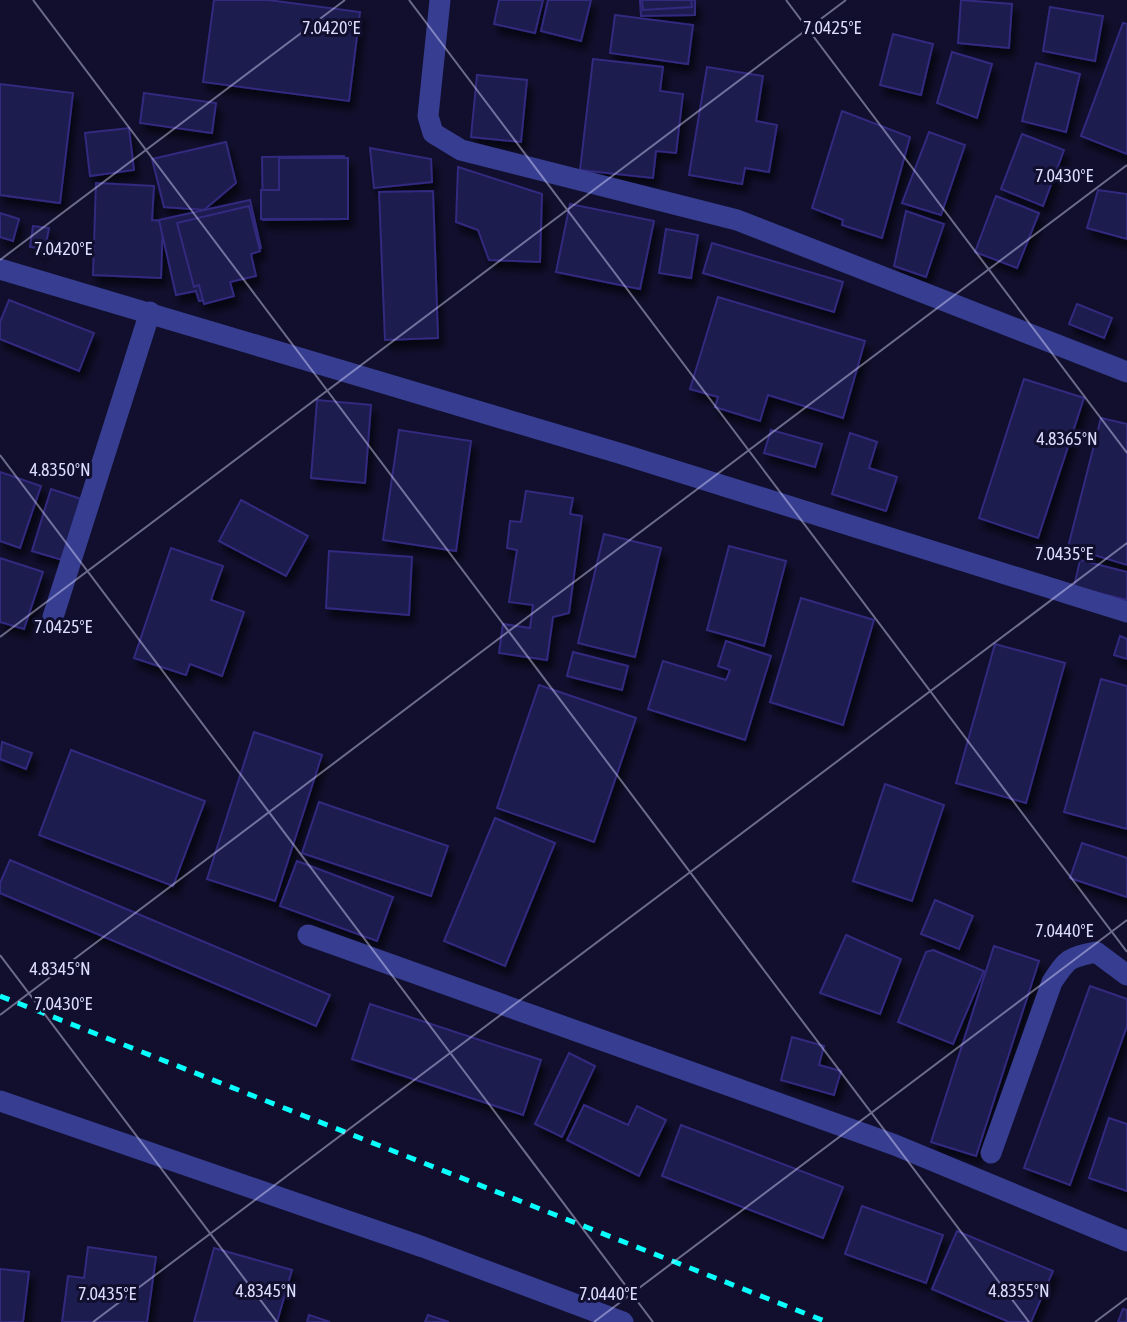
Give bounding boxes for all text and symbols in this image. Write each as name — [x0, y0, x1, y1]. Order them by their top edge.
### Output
text: 7.0420°E — [302, 17, 360, 38]
text: 7.0425°E — [803, 17, 861, 38]
text: 7.0430°E — [1035, 165, 1093, 186]
text: 7.0420°E — [34, 238, 92, 259]
text: 4.8365°N — [1036, 428, 1098, 449]
text: 4.8350°N — [29, 459, 91, 480]
text: 7.0435°E — [1035, 543, 1093, 564]
text: 7.0425°E — [34, 616, 92, 637]
text: 7.0440°E — [1035, 920, 1093, 941]
text: 4.8345°N — [29, 958, 91, 979]
text: 7.0430°E — [34, 993, 92, 1014]
text: 4.8345°N — [235, 1280, 297, 1301]
text: 4.8355°N — [988, 1280, 1050, 1301]
text: 7.0435°E — [78, 1283, 136, 1304]
text: 7.0440°E — [579, 1283, 637, 1304]

